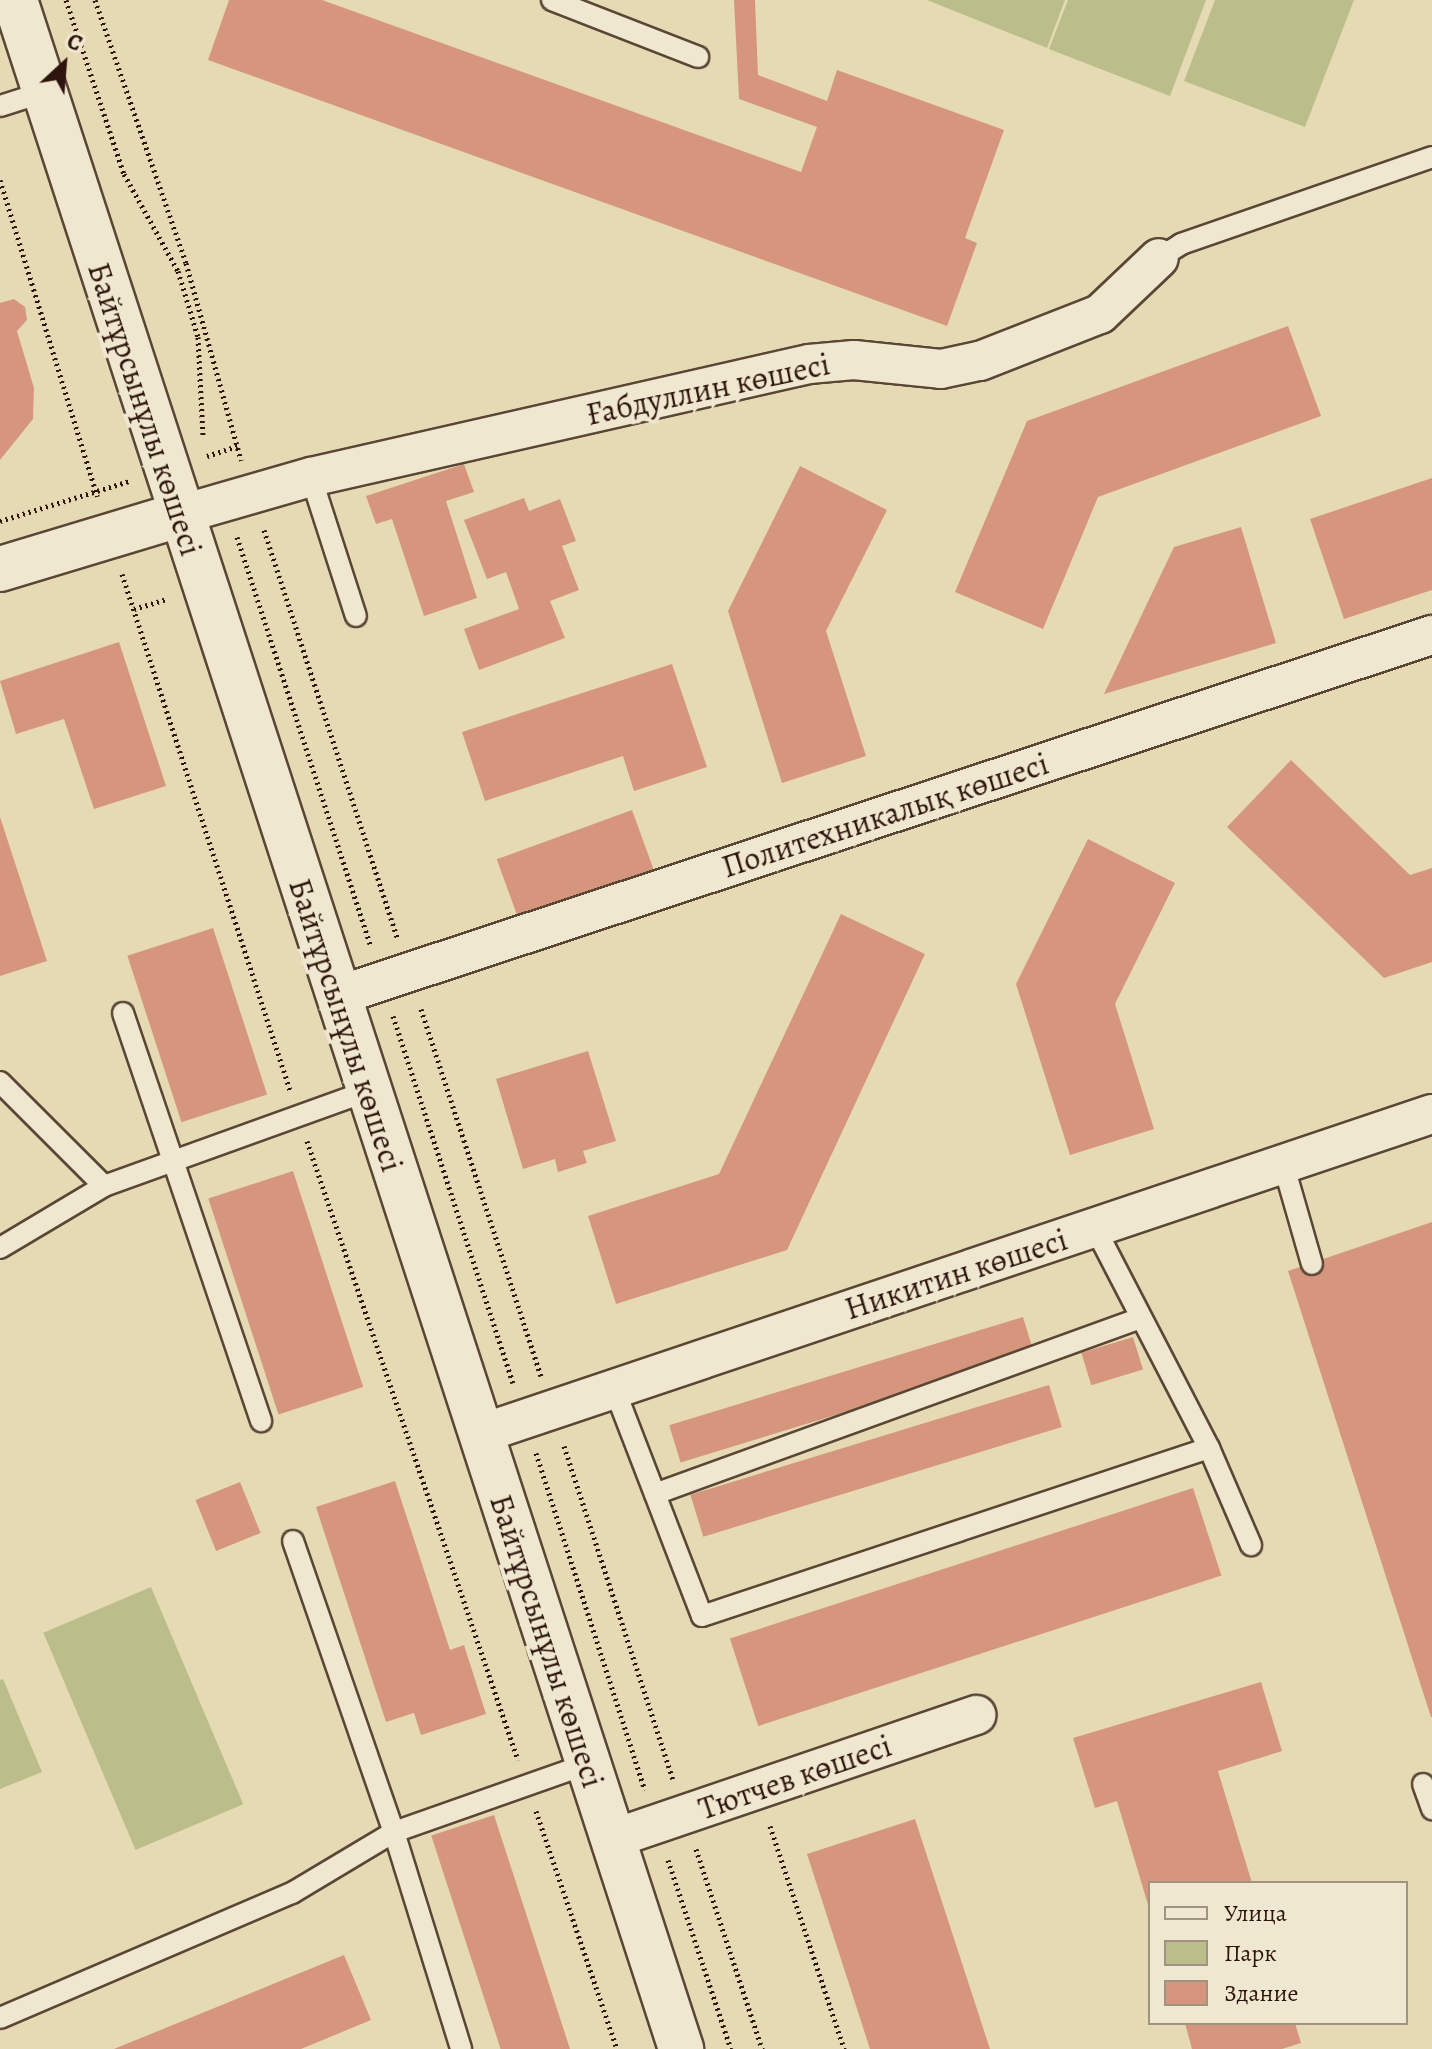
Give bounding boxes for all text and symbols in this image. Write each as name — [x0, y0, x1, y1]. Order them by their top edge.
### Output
north arrow — [24, 24, 104, 104]
text: С — [62, 26, 87, 59]
street label: Байтұрсынұлы көшесі — [79, 258, 211, 560]
street label: Ғабдуллин көшесі — [583, 344, 833, 434]
street label: Политехникалық көшесі — [717, 744, 1053, 886]
street label: Байтұрсынұлы көшесі — [280, 874, 412, 1176]
street label: Никитин көшесі — [840, 1220, 1072, 1328]
street label: Байтұрсынұлы көшесі — [481, 1490, 613, 1792]
street label: Тютчев көшесі — [693, 1726, 897, 1828]
legend — [1148, 1881, 1408, 2025]
text: Улица — [1224, 1897, 1287, 1929]
text: Парк — [1224, 1937, 1277, 1969]
text: Здание — [1224, 1977, 1299, 2009]

